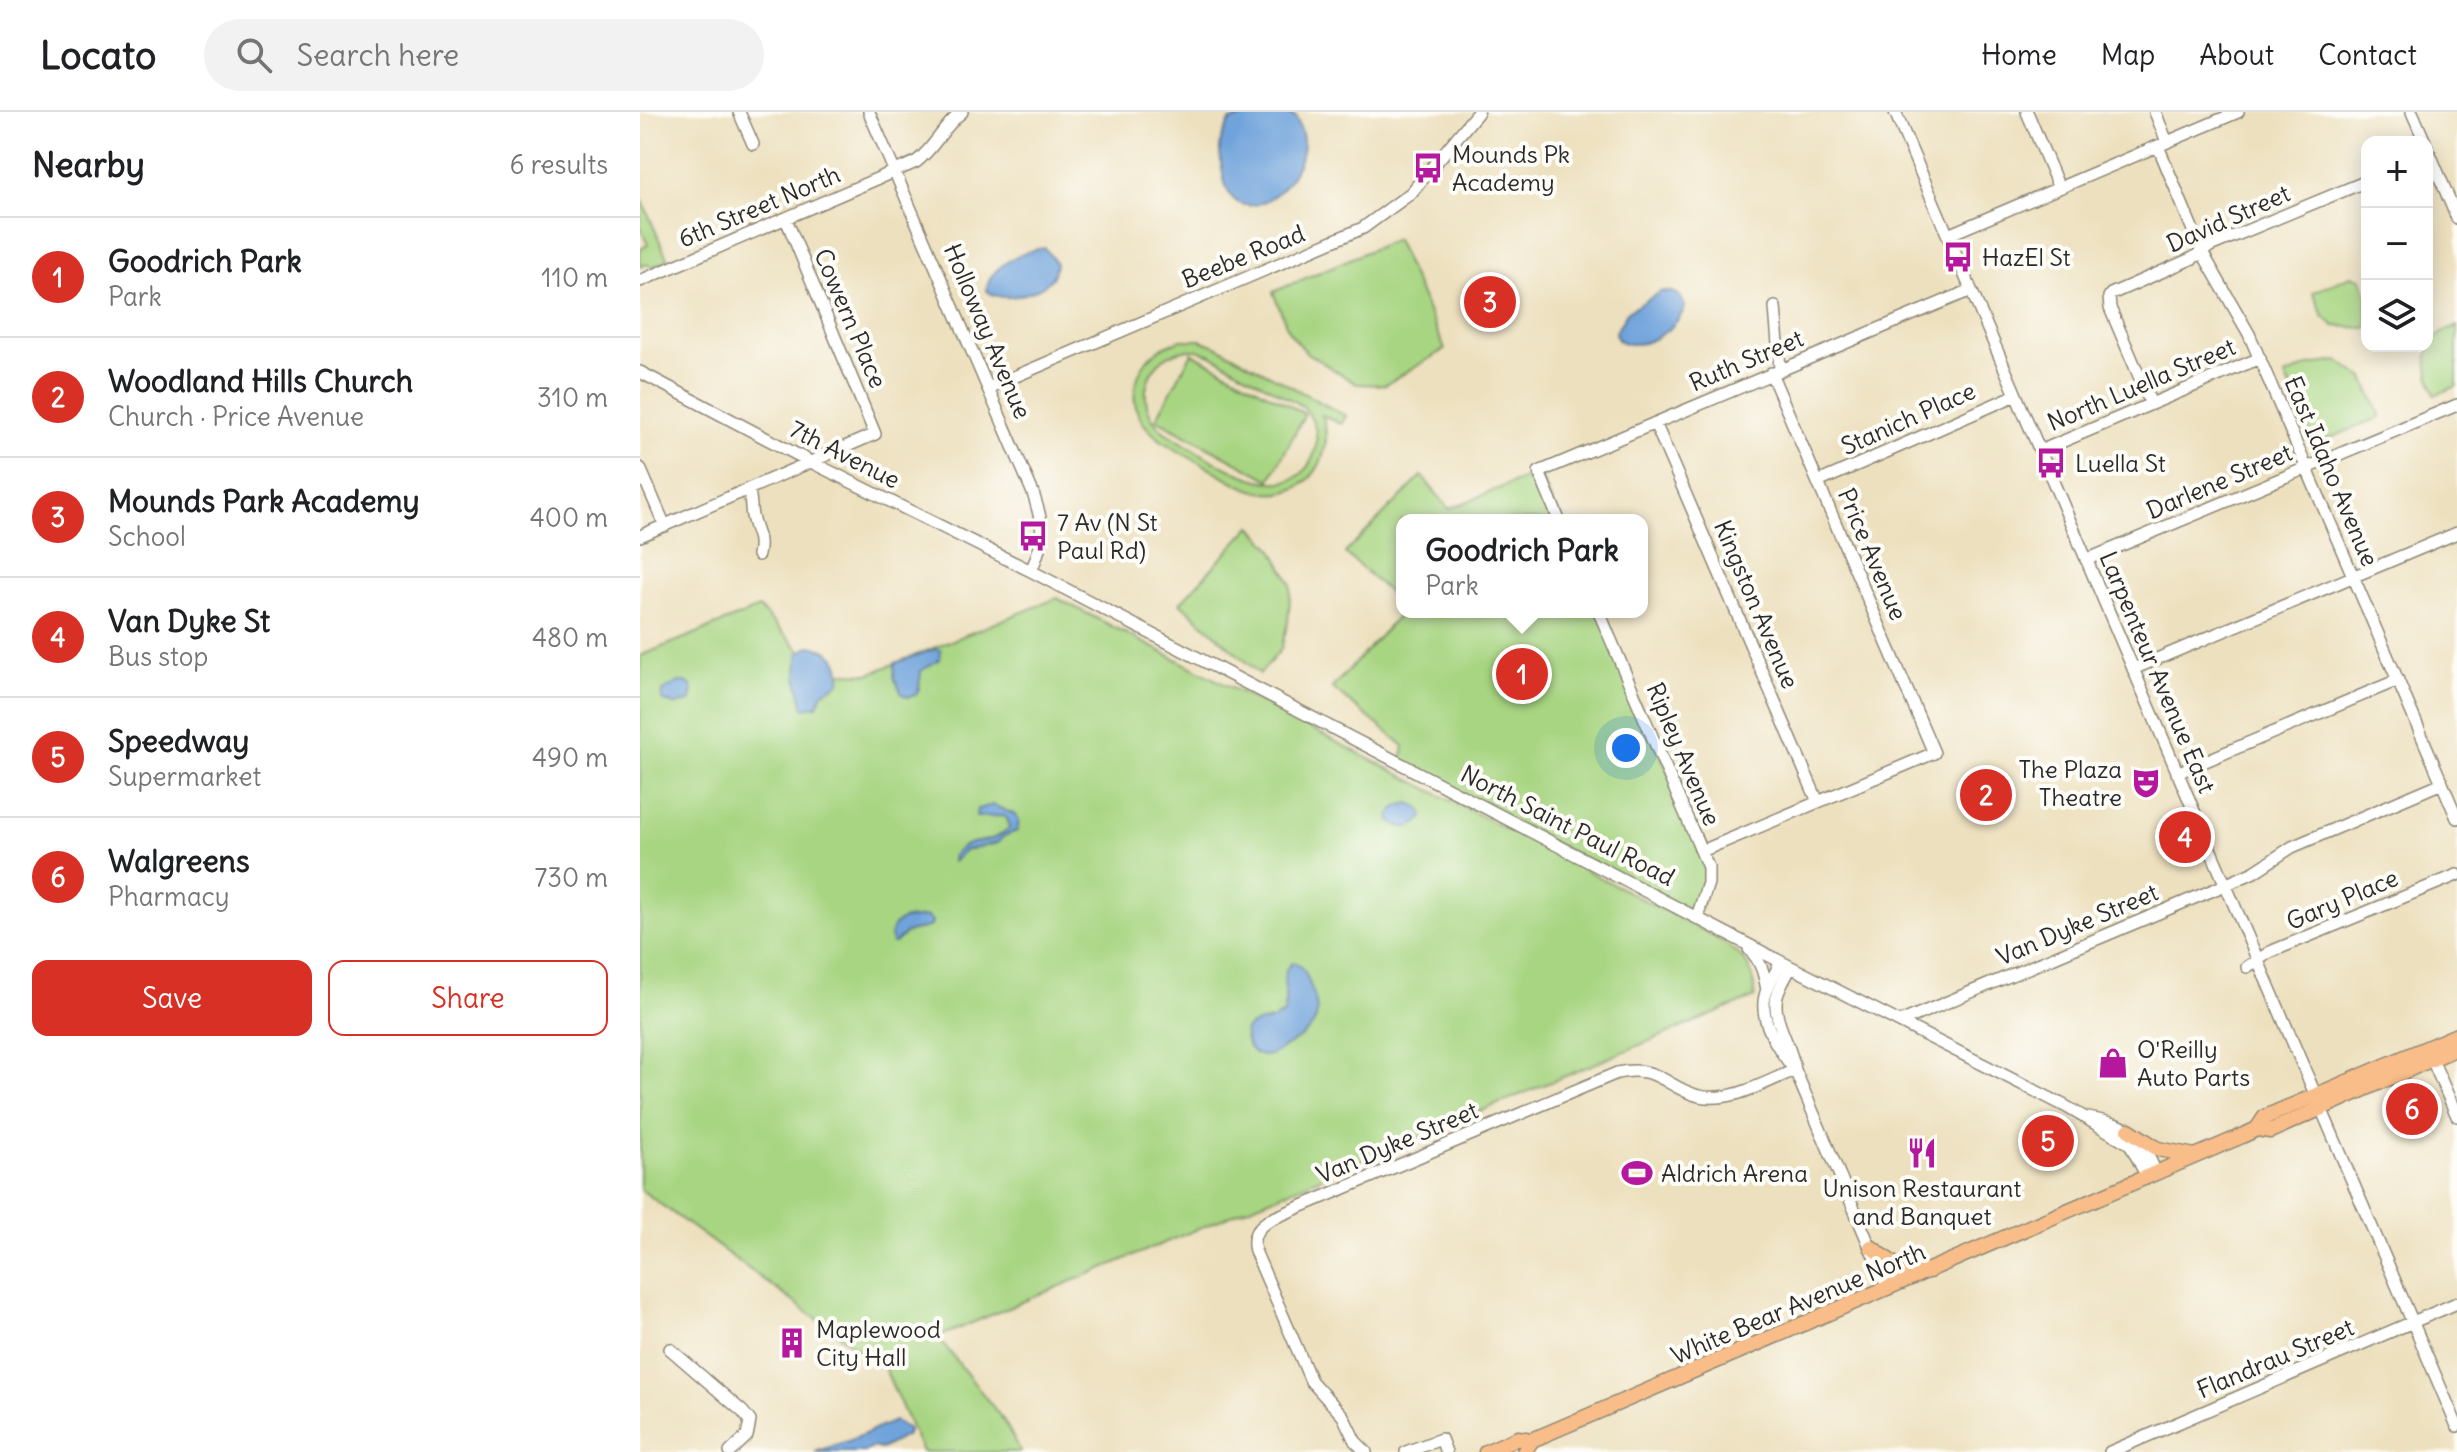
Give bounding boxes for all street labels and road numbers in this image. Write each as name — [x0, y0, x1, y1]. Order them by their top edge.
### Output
street label: 6th Street North — [674, 158, 844, 254]
street label: David Street — [2162, 178, 2294, 258]
street label: Beebe Road — [1177, 218, 1309, 294]
street label: Holloway Avenue — [938, 239, 1038, 423]
street label: Cowern Place — [808, 244, 894, 392]
street label: Ruth Street — [1685, 323, 1807, 397]
street label: North Luella Street — [2043, 331, 2239, 437]
street label: East Idaho Avenue — [2278, 371, 2386, 571]
street label: Stanich Place — [1836, 375, 1980, 461]
street label: 7th Avenue — [785, 413, 905, 495]
street label: Darlene Street — [2142, 437, 2296, 525]
street label: Price Avenue — [1832, 483, 1914, 625]
street label: Kingston Avenue — [1708, 515, 1806, 693]
street label: Larpenteur Avenue East — [2093, 547, 2223, 797]
street label: Ripley Avenue — [1640, 678, 1728, 830]
street label: North Saint Paul Road — [1456, 758, 1680, 892]
street label: Gary Place — [2282, 862, 2402, 936]
street label: Van Dyke Street — [1992, 876, 2162, 972]
street label: Van Dyke Street — [1312, 1094, 1482, 1190]
street label: White Bear Avenue North — [1666, 1236, 1930, 1370]
street label: Flandrau Street — [2192, 1311, 2358, 1405]

